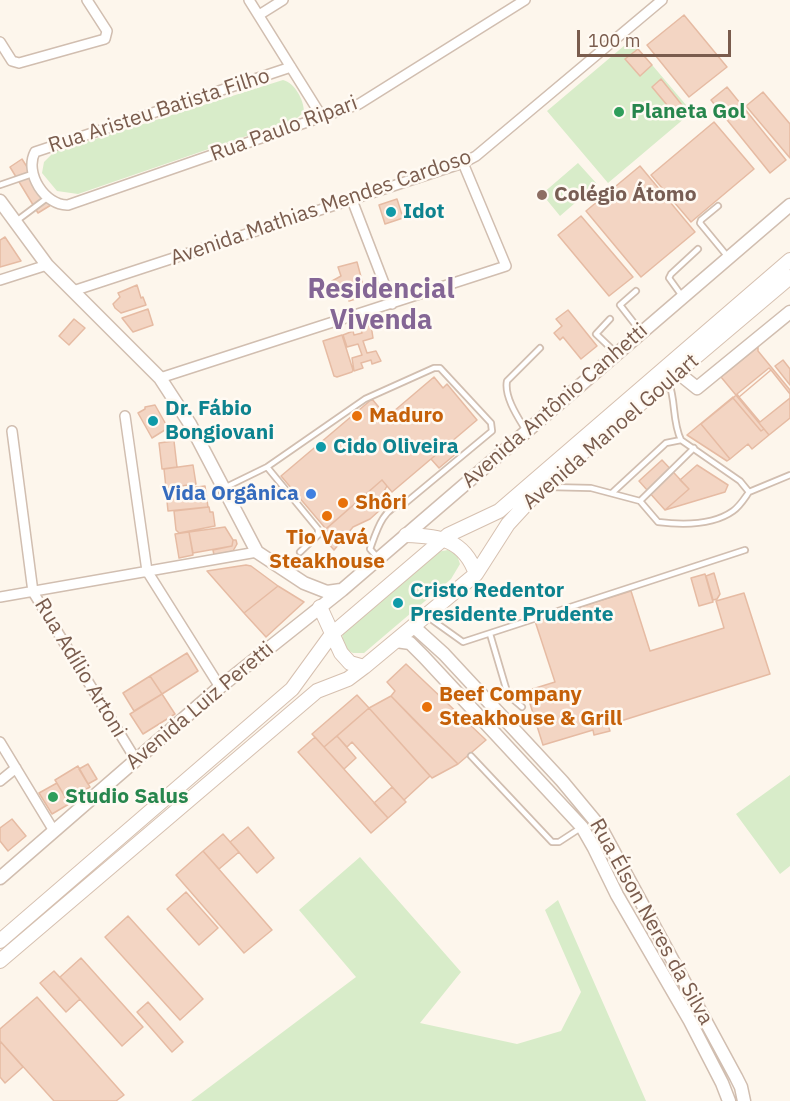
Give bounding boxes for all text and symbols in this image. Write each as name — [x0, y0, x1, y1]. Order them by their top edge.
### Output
scale bar — [580, 18, 734, 56]
text: 100 m — [588, 29, 640, 52]
street label: Rua Aristeu Batista Filho — [45, 63, 273, 159]
street label: Rua Paulo Ripari — [207, 91, 361, 167]
place label: Planeta Gol — [631, 99, 746, 125]
marker: Planeta Gol — [612, 105, 626, 119]
street label: Avenida Mathias Mendes Cardoso — [167, 145, 475, 271]
place label: Colégio Átomo — [554, 182, 696, 208]
marker: Colégio Átomo — [535, 188, 549, 202]
place label: Idot — [403, 199, 444, 225]
marker: Idot — [384, 205, 398, 219]
district label: Residencial Vivenda — [307, 274, 455, 337]
street label: Avenida Antônio Canhetti — [457, 318, 653, 494]
street label: Avenida Manoel Goulart — [518, 349, 704, 515]
place label: Dr. Fábio Bongiovani — [165, 396, 274, 446]
place label: Maduro — [369, 403, 444, 429]
marker: Maduro — [350, 409, 364, 423]
marker: Dr. Fábio Bongiovani — [146, 414, 160, 428]
place label: Cido Oliveira — [333, 434, 459, 460]
marker: Cido Oliveira — [314, 440, 328, 454]
place label: Vida Orgânica — [162, 481, 299, 507]
marker: Vida Orgânica — [304, 487, 318, 501]
place label: Shôri — [355, 490, 407, 516]
marker: Shôri — [336, 496, 350, 510]
marker: Tio Vavá Steakhouse — [320, 509, 334, 523]
place label: Tio Vavá Steakhouse — [269, 525, 385, 575]
place label: Cristo Redentor Presidente Prudente — [410, 578, 614, 628]
street label: Rua Adílio Artoni — [29, 594, 131, 742]
marker: Cristo Redentor Presidente Prudente — [391, 596, 405, 610]
street label: Avenida Luiz Peretti — [121, 637, 279, 775]
place label: Beef Company Steakhouse & Grill — [439, 682, 622, 732]
marker: Beef Company Steakhouse & Grill — [420, 700, 434, 714]
place label: Studio Salus — [65, 784, 189, 810]
marker: Studio Salus — [46, 790, 60, 804]
street label: Rua Élson Neres da Silva — [584, 815, 718, 1029]

